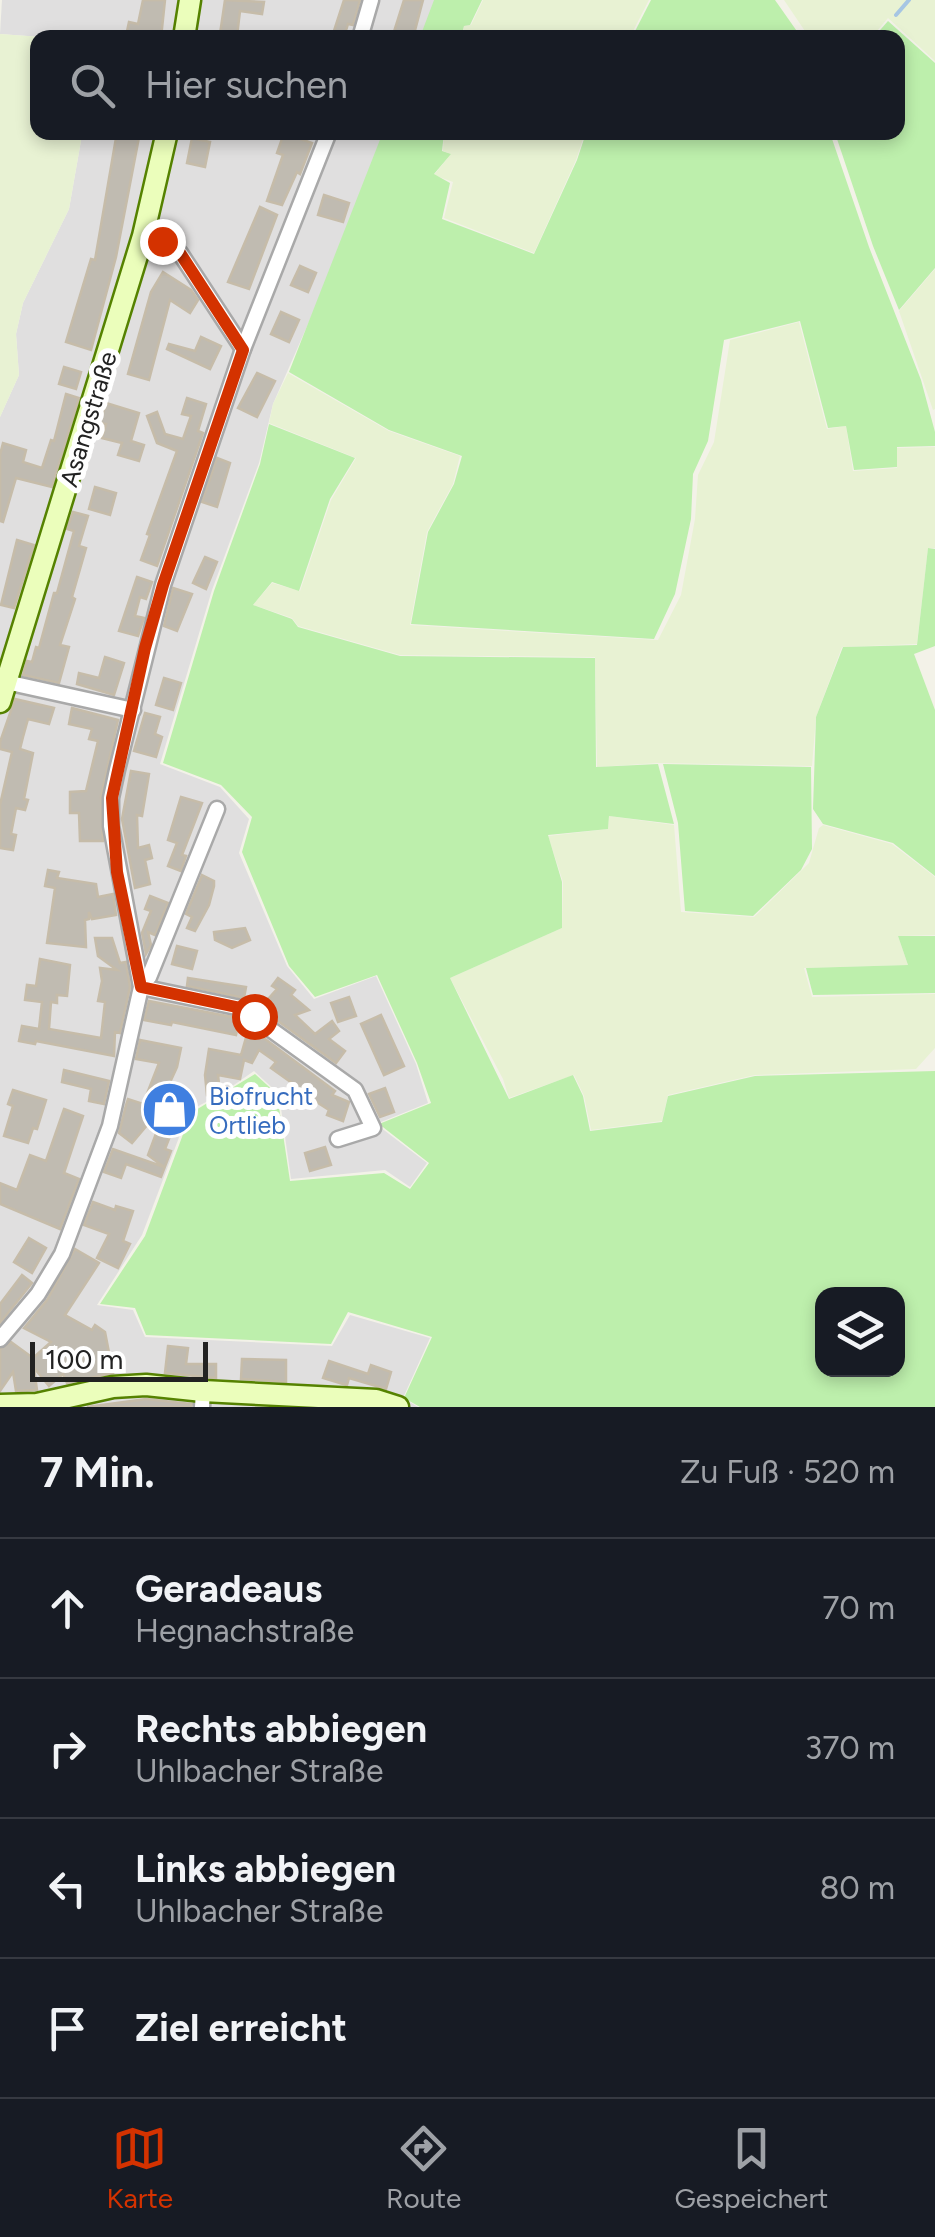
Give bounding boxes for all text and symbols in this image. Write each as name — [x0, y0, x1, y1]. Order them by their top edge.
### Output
search box — [30, 30, 905, 140]
icon: search — [65, 58, 120, 113]
text: Hier suchen — [145, 62, 348, 108]
route end — [140, 219, 186, 265]
street label: Asangstraße — [53, 348, 123, 490]
route start — [232, 994, 278, 1040]
shop icon: Biofrucht Ortlieb — [140, 1080, 200, 1140]
place label: Biofrucht Ortlieb — [209, 1081, 313, 1140]
map controls — [815, 1287, 905, 1377]
button: layers — [815, 1287, 905, 1377]
scale bar — [30, 1337, 208, 1382]
text: 100 m — [45, 1342, 123, 1376]
text: 7 Min. — [40, 1447, 155, 1498]
text: Zu Fuß · 520 m — [680, 1453, 895, 1491]
text: Geradeaus — [135, 1566, 322, 1612]
icon: ahead — [40, 1581, 95, 1636]
text: 70 m — [822, 1589, 895, 1627]
text: Hegnachstraße — [135, 1612, 354, 1650]
text: Rechts abbiegen — [135, 1706, 427, 1752]
icon: right — [40, 1721, 95, 1776]
text: 370 m — [805, 1729, 895, 1767]
text: Uhlbacher Straße — [135, 1752, 383, 1790]
text: Links abbiegen — [135, 1846, 396, 1892]
icon: left — [40, 1861, 95, 1916]
text: 80 m — [820, 1869, 895, 1907]
text: Uhlbacher Straße — [135, 1892, 383, 1930]
icon: arrive — [40, 2001, 95, 2056]
text: Ziel erreicht — [135, 2005, 347, 2051]
tab: Karte — [107, 2121, 173, 2215]
tab: Route — [386, 2121, 461, 2215]
tab: Gespeichert — [674, 2121, 828, 2215]

